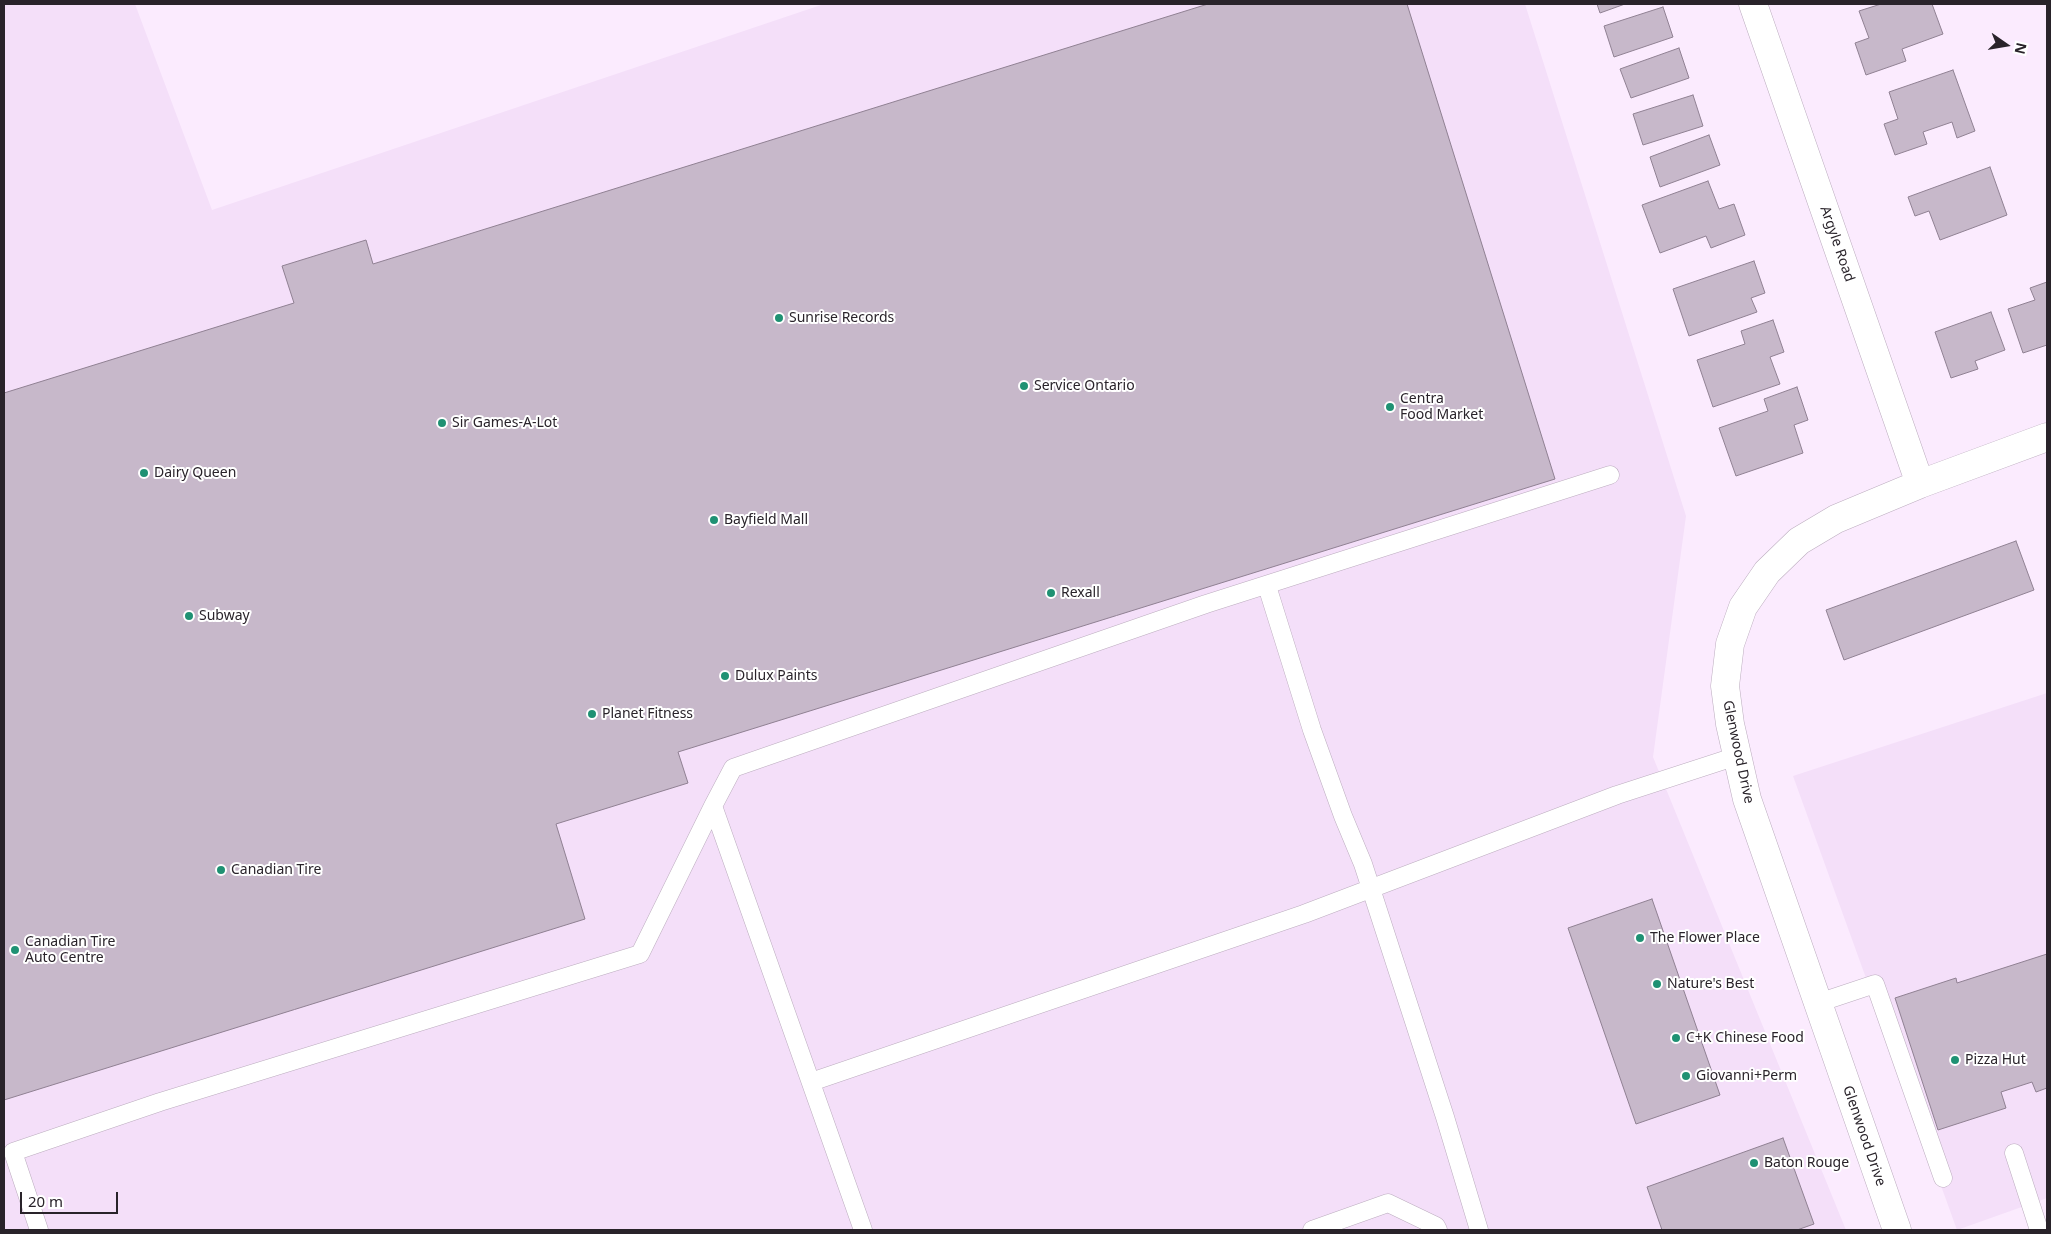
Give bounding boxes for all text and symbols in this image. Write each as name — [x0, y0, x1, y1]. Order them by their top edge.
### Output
north arrow — [1981, 20, 2031, 70]
text: N — [2011, 41, 2032, 56]
street label: Argyle Road — [1816, 204, 1858, 284]
place label: Sunrise Records — [789, 310, 894, 326]
marker: Sunrise Records — [773, 312, 785, 324]
place label: Service Ontario — [1034, 378, 1135, 394]
marker: Service Ontario — [1018, 380, 1030, 392]
place label: Centra Food Market — [1400, 391, 1483, 424]
marker: Centra Food Market — [1384, 401, 1396, 413]
place label: Sir Games-A-Lot — [452, 415, 557, 431]
marker: Sir Games-A-Lot — [436, 417, 448, 429]
place label: Dairy Queen — [154, 465, 236, 481]
marker: Dairy Queen — [138, 467, 150, 479]
place label: Bayfield Mall — [724, 512, 808, 528]
marker: Bayfield Mall — [708, 514, 720, 526]
place label: Rexall — [1061, 585, 1100, 601]
marker: Rexall — [1045, 587, 1057, 599]
place label: Subway — [199, 608, 250, 624]
marker: Subway — [183, 610, 195, 622]
place label: Dulux Paints — [735, 668, 818, 684]
marker: Dulux Paints — [719, 670, 731, 682]
street label: Glenwood Drive — [1719, 699, 1757, 805]
place label: Planet Fitness — [602, 706, 693, 722]
marker: Planet Fitness — [586, 708, 598, 720]
place label: Canadian Tire — [231, 862, 321, 878]
marker: Canadian Tire — [215, 864, 227, 876]
place label: The Flower Place — [1650, 930, 1760, 946]
marker: The Flower Place — [1634, 932, 1646, 944]
place label: Canadian Tire Auto Centre — [25, 934, 115, 966]
marker: Canadian Tire Auto Centre — [9, 944, 21, 956]
place label: Nature's Best — [1667, 976, 1754, 992]
marker: Nature's Best — [1651, 978, 1663, 990]
place label: C+K Chinese Food — [1686, 1030, 1804, 1046]
marker: C+K Chinese Food — [1670, 1032, 1682, 1044]
place label: Pizza Hut — [1965, 1052, 2026, 1068]
marker: Pizza Hut — [1949, 1054, 1961, 1066]
place label: Giovanni+Perm — [1696, 1068, 1797, 1084]
marker: Giovanni+Perm — [1680, 1070, 1692, 1082]
street label: Glenwood Drive — [1839, 1084, 1889, 1188]
place label: Baton Rouge — [1764, 1155, 1849, 1171]
marker: Baton Rouge — [1748, 1157, 1760, 1169]
scale bar — [22, 1182, 120, 1214]
text: 20 m — [28, 1191, 63, 1211]

